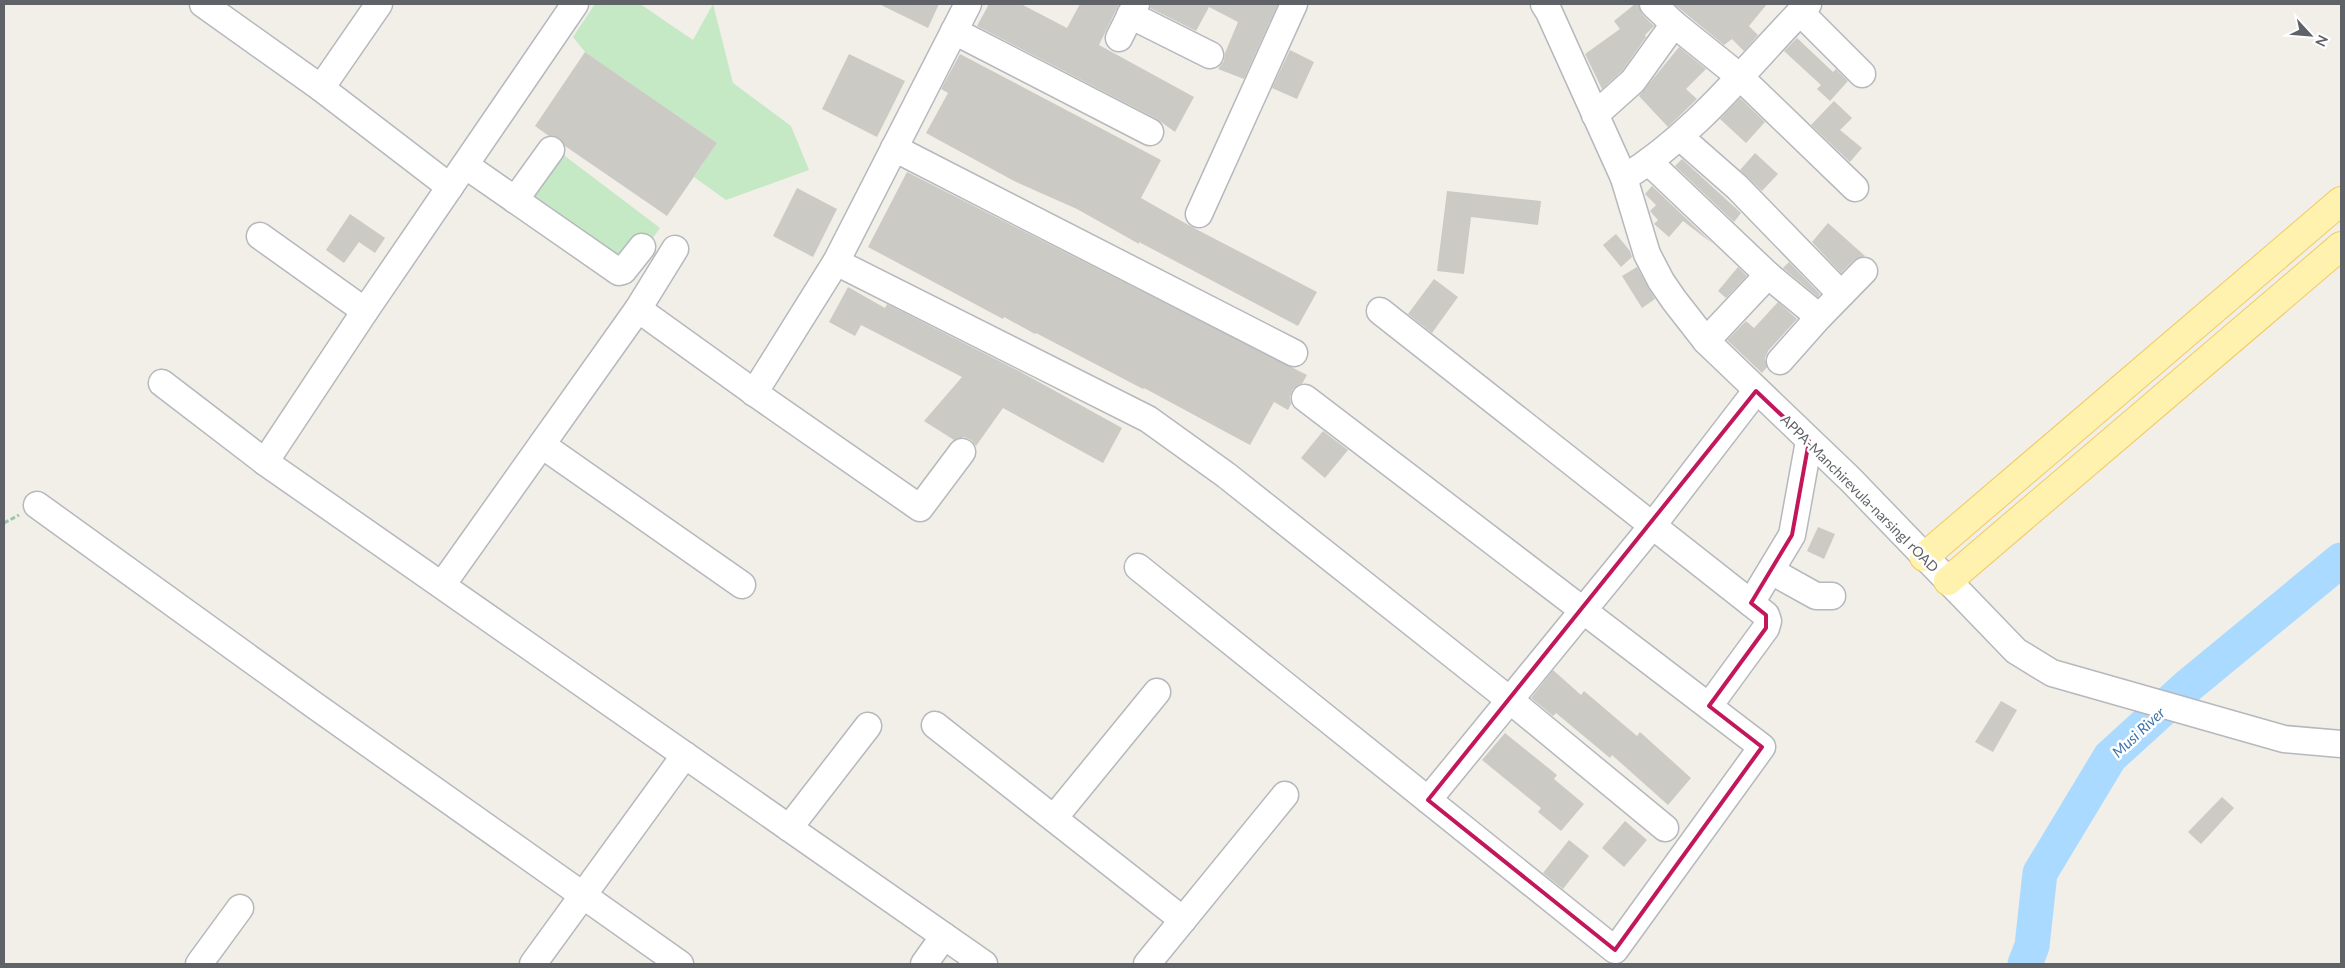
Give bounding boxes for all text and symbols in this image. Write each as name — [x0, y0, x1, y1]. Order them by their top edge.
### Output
north arrow — [2285, 10, 2335, 60]
text: N — [2312, 32, 2332, 49]
street label: APPA-Manchirevula-narsingI rOAD — [1778, 411, 1942, 575]
water label: Musi River — [2108, 703, 2169, 761]

